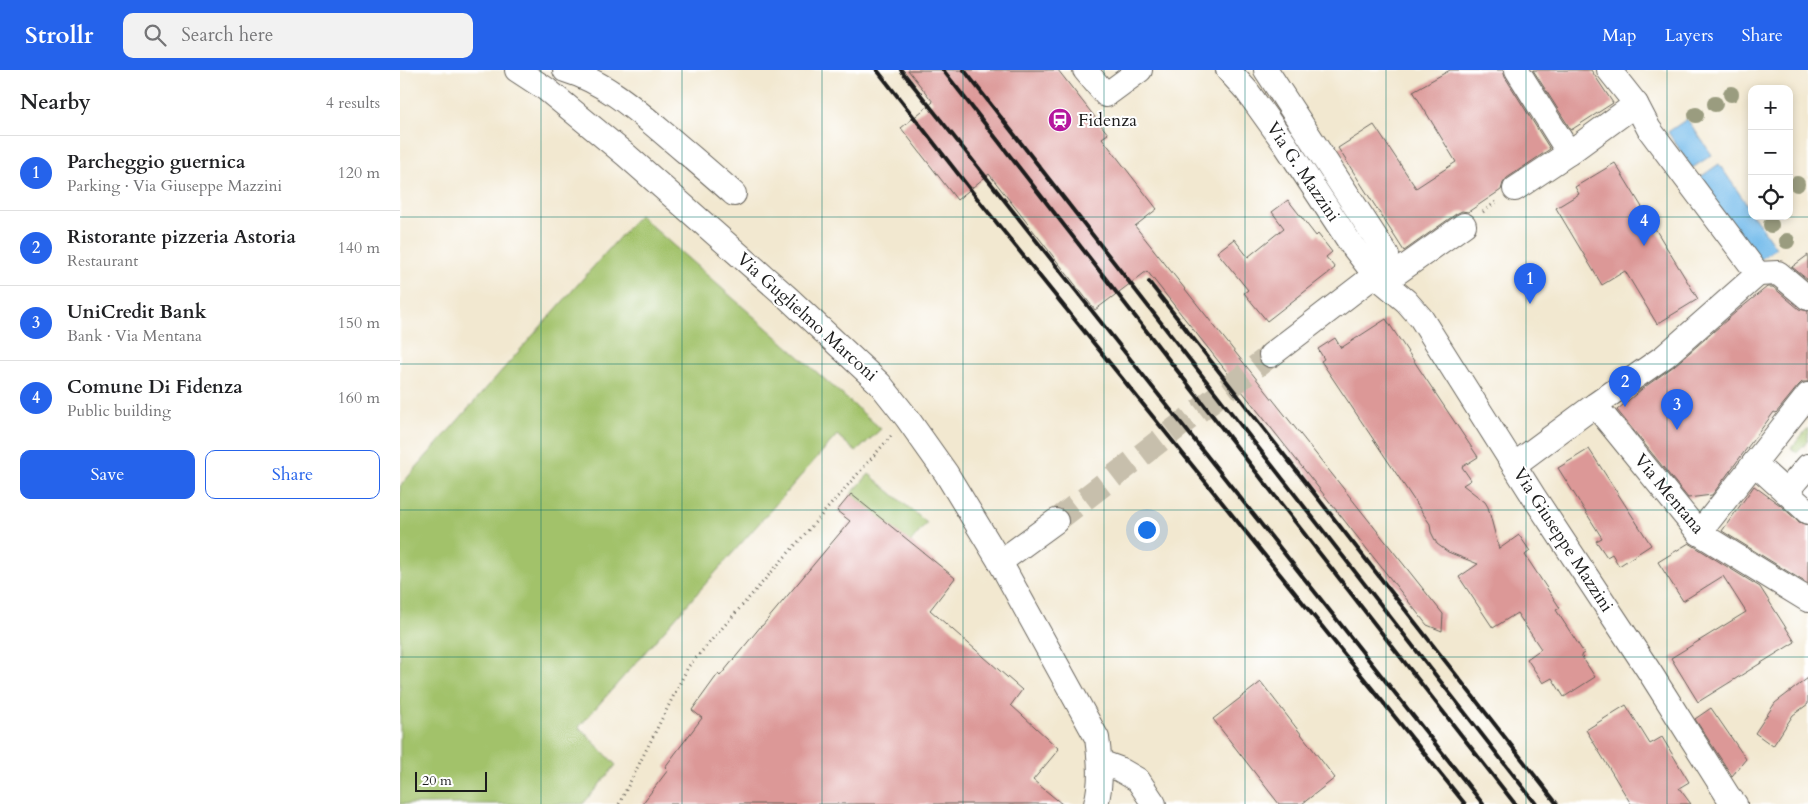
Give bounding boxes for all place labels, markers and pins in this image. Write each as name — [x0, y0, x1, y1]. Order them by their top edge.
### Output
station icon: Fidenza — [1047, 107, 1073, 133]
place label: Fidenza — [1078, 108, 1137, 133]
pin: 4 — [1628, 205, 1660, 246]
pin: 1 — [1514, 263, 1546, 304]
pin: 2 — [1609, 366, 1641, 407]
pin: 3 — [1661, 389, 1693, 430]

